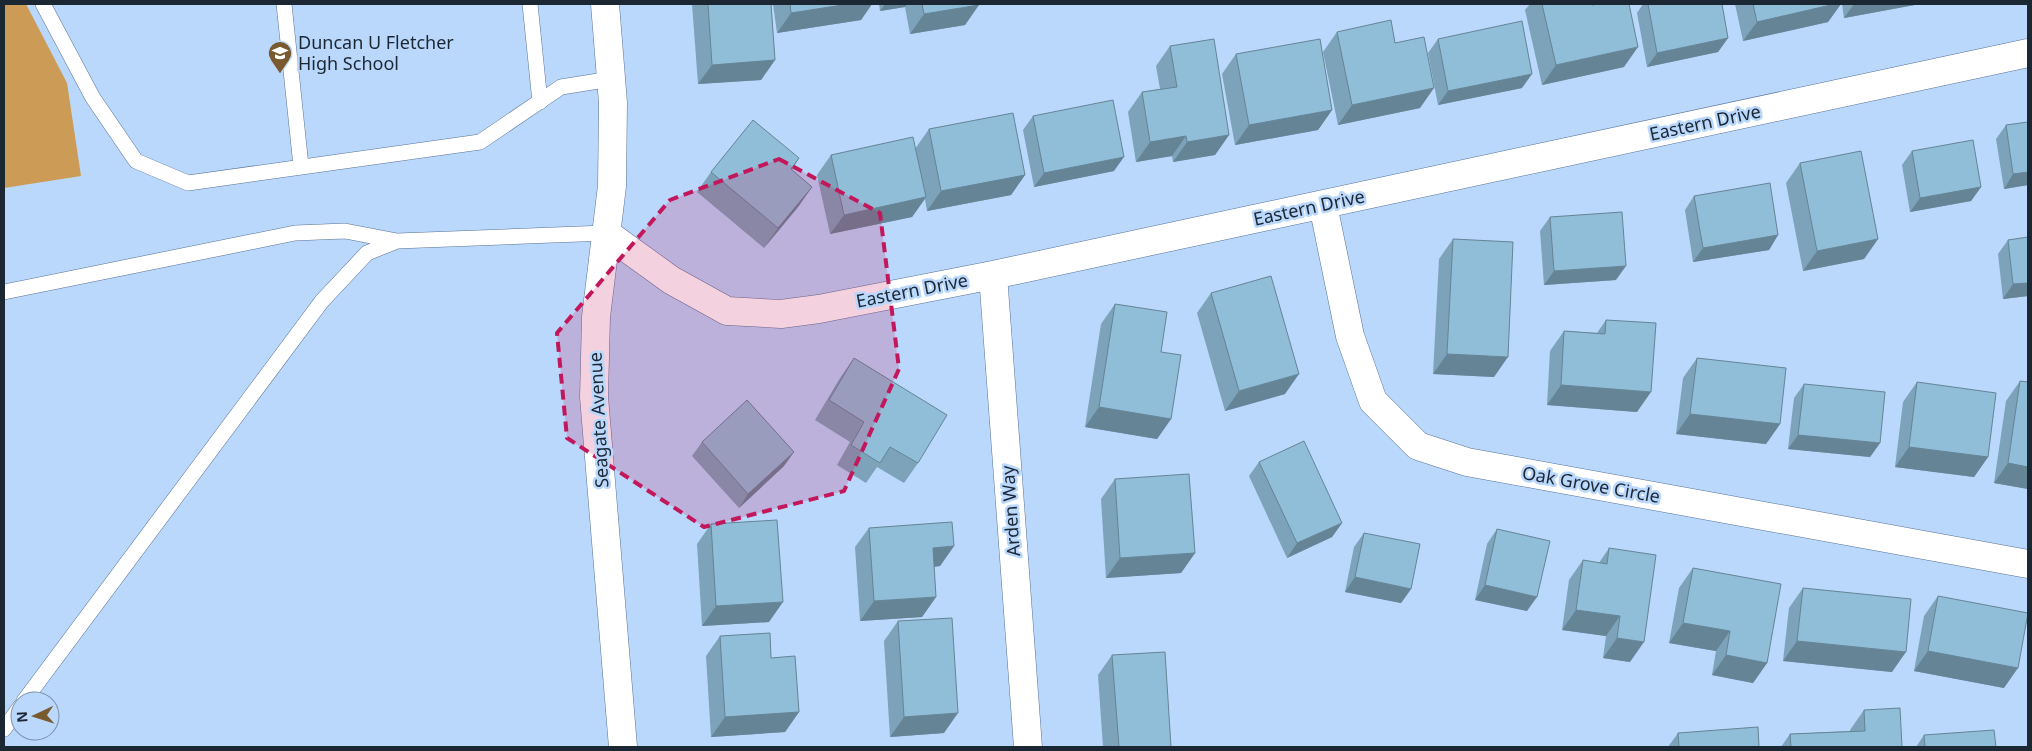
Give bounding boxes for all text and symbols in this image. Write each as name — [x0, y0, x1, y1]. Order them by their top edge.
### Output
place label: Duncan U Fletcher High School — [298, 30, 454, 75]
school or university icon: Duncan U Fletcher High School — [267, 40, 293, 74]
street label: Eastern Drive — [1647, 99, 1763, 146]
street label: Eastern Drive — [1251, 184, 1367, 231]
street label: Eastern Drive — [854, 267, 970, 313]
street label: Seagate Avenue — [582, 352, 614, 489]
street label: Oak Grove Circle — [1520, 460, 1662, 508]
street label: Arden Way — [995, 464, 1025, 557]
north arrow — [10, 691, 60, 741]
text: N — [12, 711, 31, 723]

